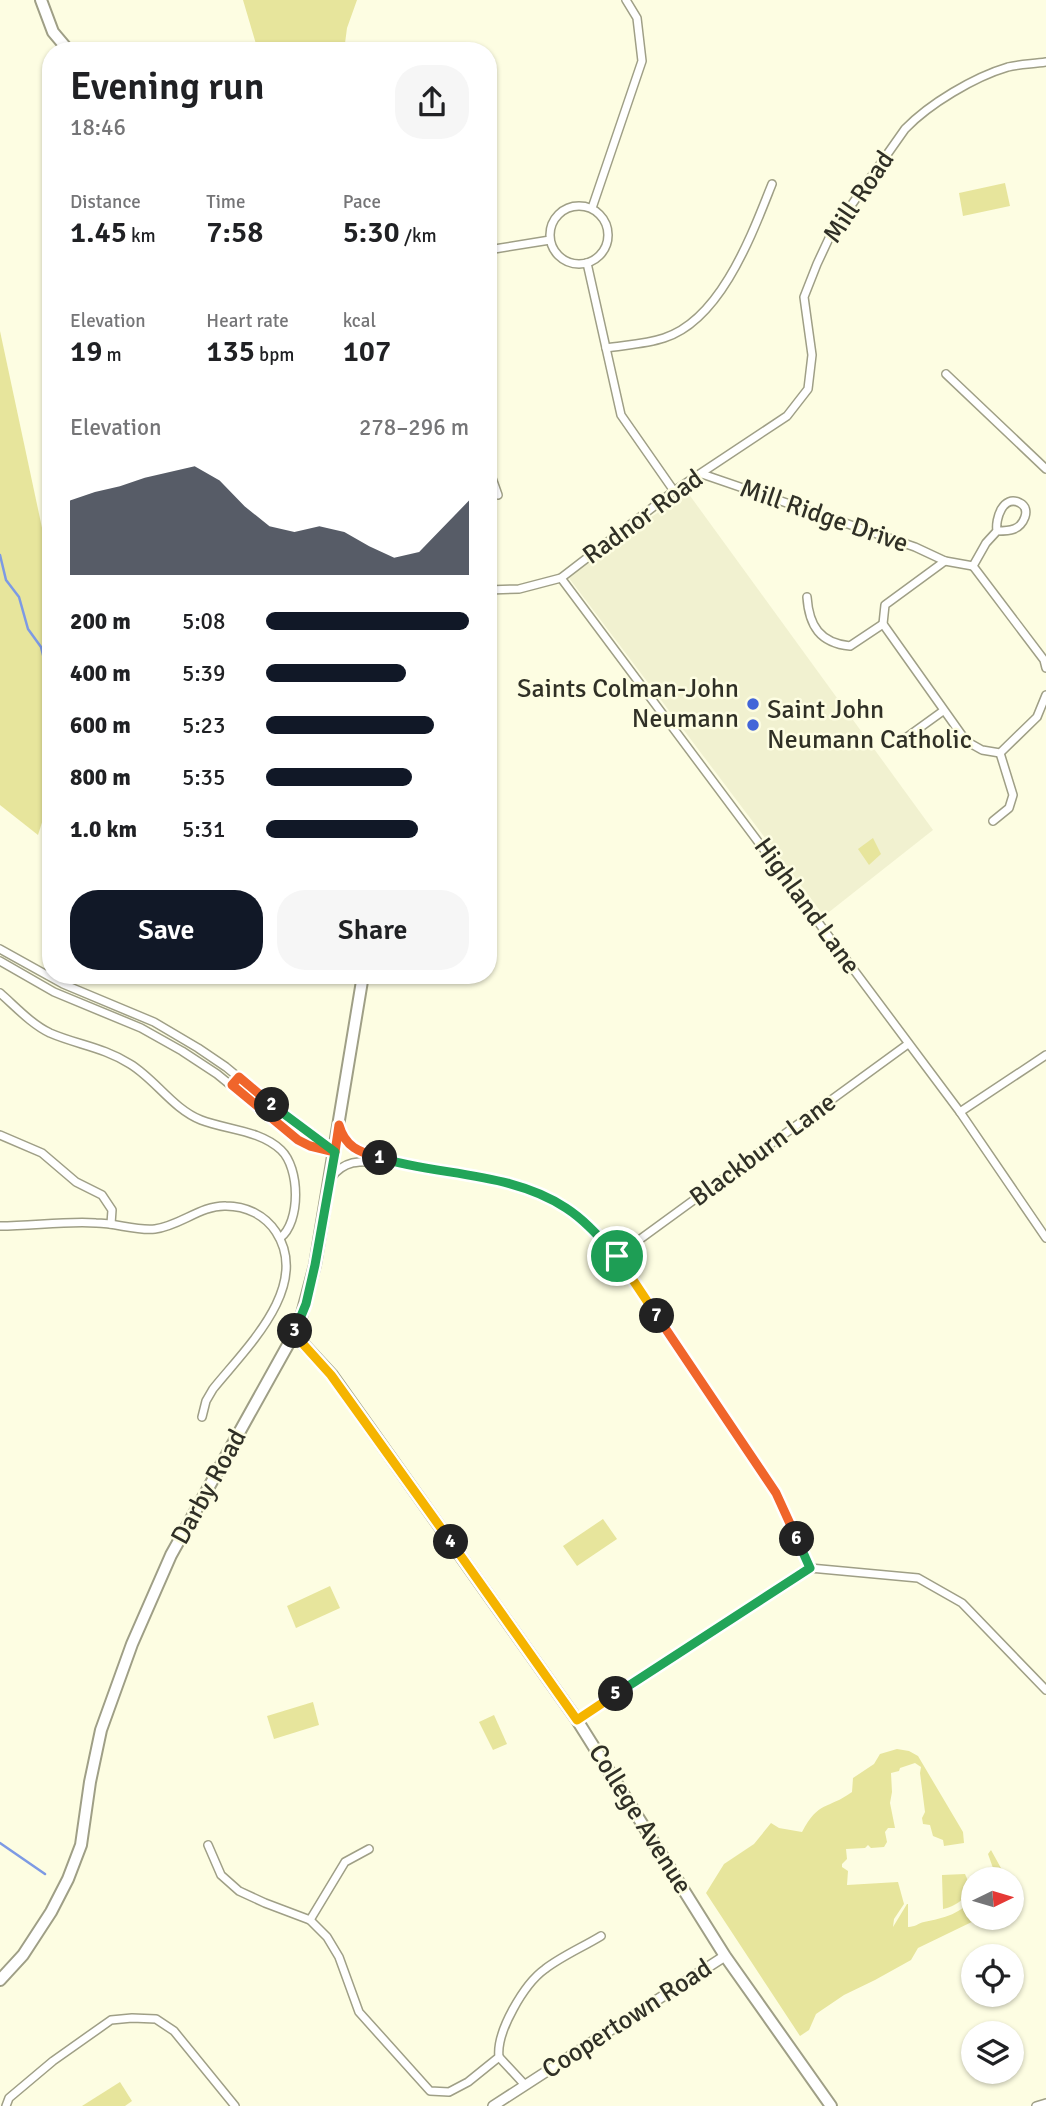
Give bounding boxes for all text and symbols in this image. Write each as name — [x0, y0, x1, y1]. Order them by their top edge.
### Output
text: Evening run — [70, 63, 264, 110]
button: share — [395, 65, 469, 139]
text: 18:46 — [70, 113, 126, 142]
street label: Mill Road — [817, 145, 901, 249]
text: Distance — [70, 190, 141, 214]
text: Time — [206, 190, 245, 214]
text: Pace — [343, 190, 381, 214]
text: 1.45 — [70, 214, 127, 251]
text: 7:58 — [206, 214, 263, 251]
text: 5:30 — [343, 214, 400, 251]
text: km — [127, 224, 156, 248]
text: /km — [400, 224, 437, 248]
text: Elevation — [70, 309, 146, 333]
text: Heart rate — [206, 309, 289, 333]
text: kcal — [343, 309, 376, 333]
text: 19 — [70, 333, 102, 370]
text: 135 — [206, 333, 255, 370]
text: 107 — [343, 333, 391, 370]
text: m — [102, 343, 122, 367]
text: bpm — [255, 343, 294, 367]
text: Elevation — [70, 413, 162, 442]
text: 278–296 m — [359, 413, 469, 442]
street label: Radnor Road — [577, 463, 709, 571]
street label: Mill Ridge Drive — [736, 472, 912, 560]
text: 200 m — [70, 607, 131, 636]
text: 5:08 — [182, 607, 225, 636]
text: 400 m — [70, 659, 131, 688]
text: 5:39 — [182, 659, 225, 688]
place label: Saints Colman-John Neumann — [517, 673, 739, 735]
place label: Saint John Neumann Catholic — [767, 694, 972, 756]
marker: Saints Colman-John Neumann — [745, 696, 761, 712]
text: 600 m — [70, 711, 131, 740]
text: 5:23 — [182, 711, 225, 740]
marker: Saint John Neumann Catholic — [745, 717, 761, 733]
text: 800 m — [70, 763, 131, 792]
text: 5:35 — [182, 763, 225, 792]
text: 1.0 km — [70, 815, 137, 844]
text: 5:31 — [182, 815, 225, 844]
street label: Highland Lane — [747, 832, 867, 980]
button: Save — [70, 890, 263, 970]
button: Share — [277, 890, 469, 970]
street label: Blackburn Lane — [684, 1086, 842, 1214]
pin: 2 — [254, 1088, 290, 1122]
text: 2 — [266, 1092, 277, 1116]
pin: 1 — [362, 1140, 398, 1176]
text: 1 — [374, 1145, 385, 1169]
pin — [587, 1226, 647, 1286]
icon: arrive — [598, 1237, 636, 1275]
pin: 7 — [640, 1298, 674, 1334]
text: 7 — [651, 1303, 662, 1327]
pin: 3 — [278, 1314, 312, 1348]
text: 3 — [289, 1318, 300, 1342]
street label: Darby Road — [164, 1424, 254, 1550]
pin: 6 — [780, 1522, 814, 1556]
pin: 4 — [434, 1524, 468, 1560]
text: 6 — [791, 1526, 802, 1550]
text: 4 — [445, 1529, 456, 1553]
pin: 5 — [598, 1676, 634, 1712]
text: 5 — [610, 1681, 621, 1705]
street label: College Avenue — [581, 1738, 699, 1900]
north arrow — [961, 1867, 1024, 1930]
map controls — [961, 1867, 1024, 2084]
button: locate — [961, 1944, 1024, 2007]
street label: Coopertown Road — [536, 1952, 718, 2086]
button: layers — [961, 2021, 1024, 2084]

